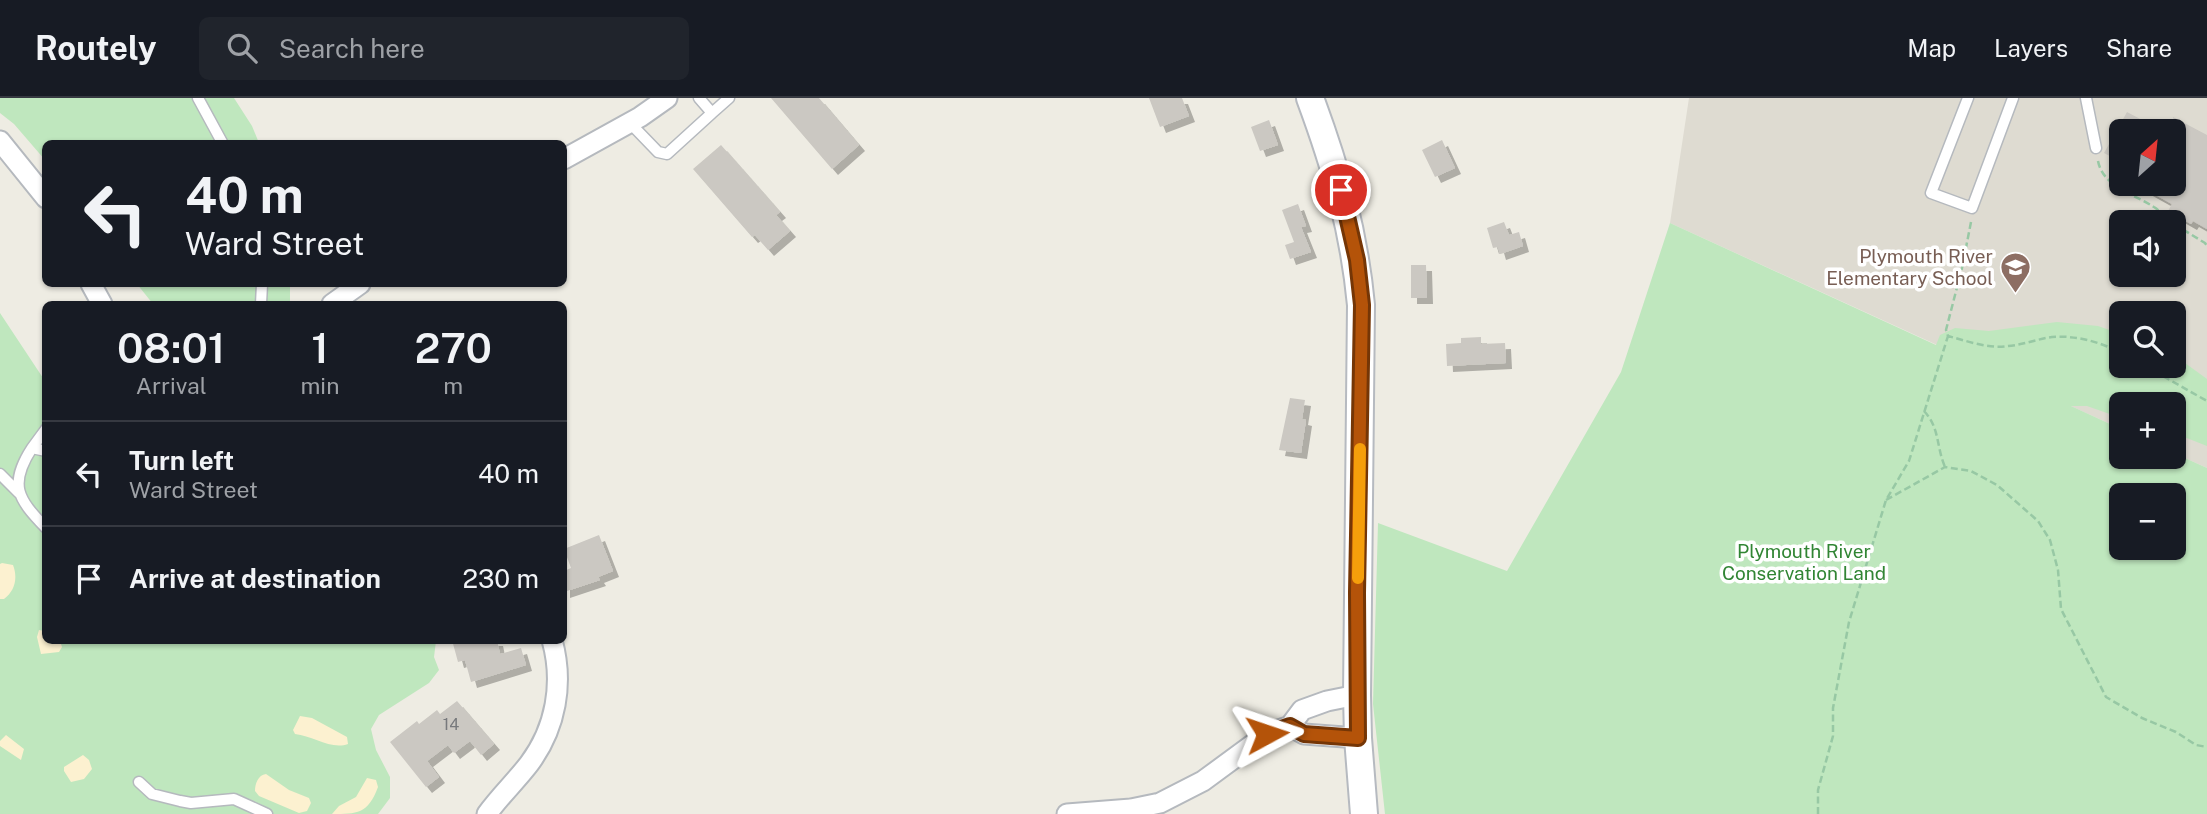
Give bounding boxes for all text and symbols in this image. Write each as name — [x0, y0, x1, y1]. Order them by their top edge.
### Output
search box — [199, 17, 689, 80]
text: Routely — [35, 29, 157, 67]
icon: search — [223, 29, 261, 67]
text: Search here — [279, 33, 425, 64]
text: Map — [1907, 34, 1956, 62]
text: Layers — [1994, 34, 2068, 62]
text: Share — [2106, 34, 2172, 62]
north arrow — [2109, 119, 2186, 196]
map controls — [2109, 119, 2186, 560]
pin — [1311, 160, 1371, 220]
text: 40 m — [185, 166, 304, 224]
icon: left — [70, 168, 161, 259]
icon: arrive — [1322, 171, 1360, 209]
button: sound — [2109, 210, 2186, 287]
text: Ward Street — [185, 225, 364, 262]
place label: Plymouth River Elementary School — [1826, 245, 1993, 289]
school or university icon: Plymouth River Elementary School — [1999, 250, 2033, 294]
button: search — [2109, 301, 2186, 378]
text: 08:01 — [117, 323, 225, 372]
text: 1 — [311, 323, 329, 372]
text: 270 — [414, 323, 492, 372]
text: Arrival — [136, 372, 207, 399]
text: min — [300, 372, 339, 399]
text: m — [443, 372, 463, 399]
button: + — [2109, 392, 2186, 469]
text: Turn left — [129, 445, 234, 476]
icon: left — [70, 455, 108, 493]
text: 40 m — [478, 458, 539, 489]
text: Ward Street — [129, 476, 258, 503]
button: − — [2109, 483, 2186, 560]
park label: Plymouth River Conservation Land — [1722, 540, 1886, 584]
icon: arrive — [70, 560, 108, 598]
text: Arrive at destination — [129, 563, 381, 594]
text: 230 m — [463, 563, 539, 594]
position arrow — [1230, 697, 1304, 771]
house number: 14 — [443, 715, 459, 734]

